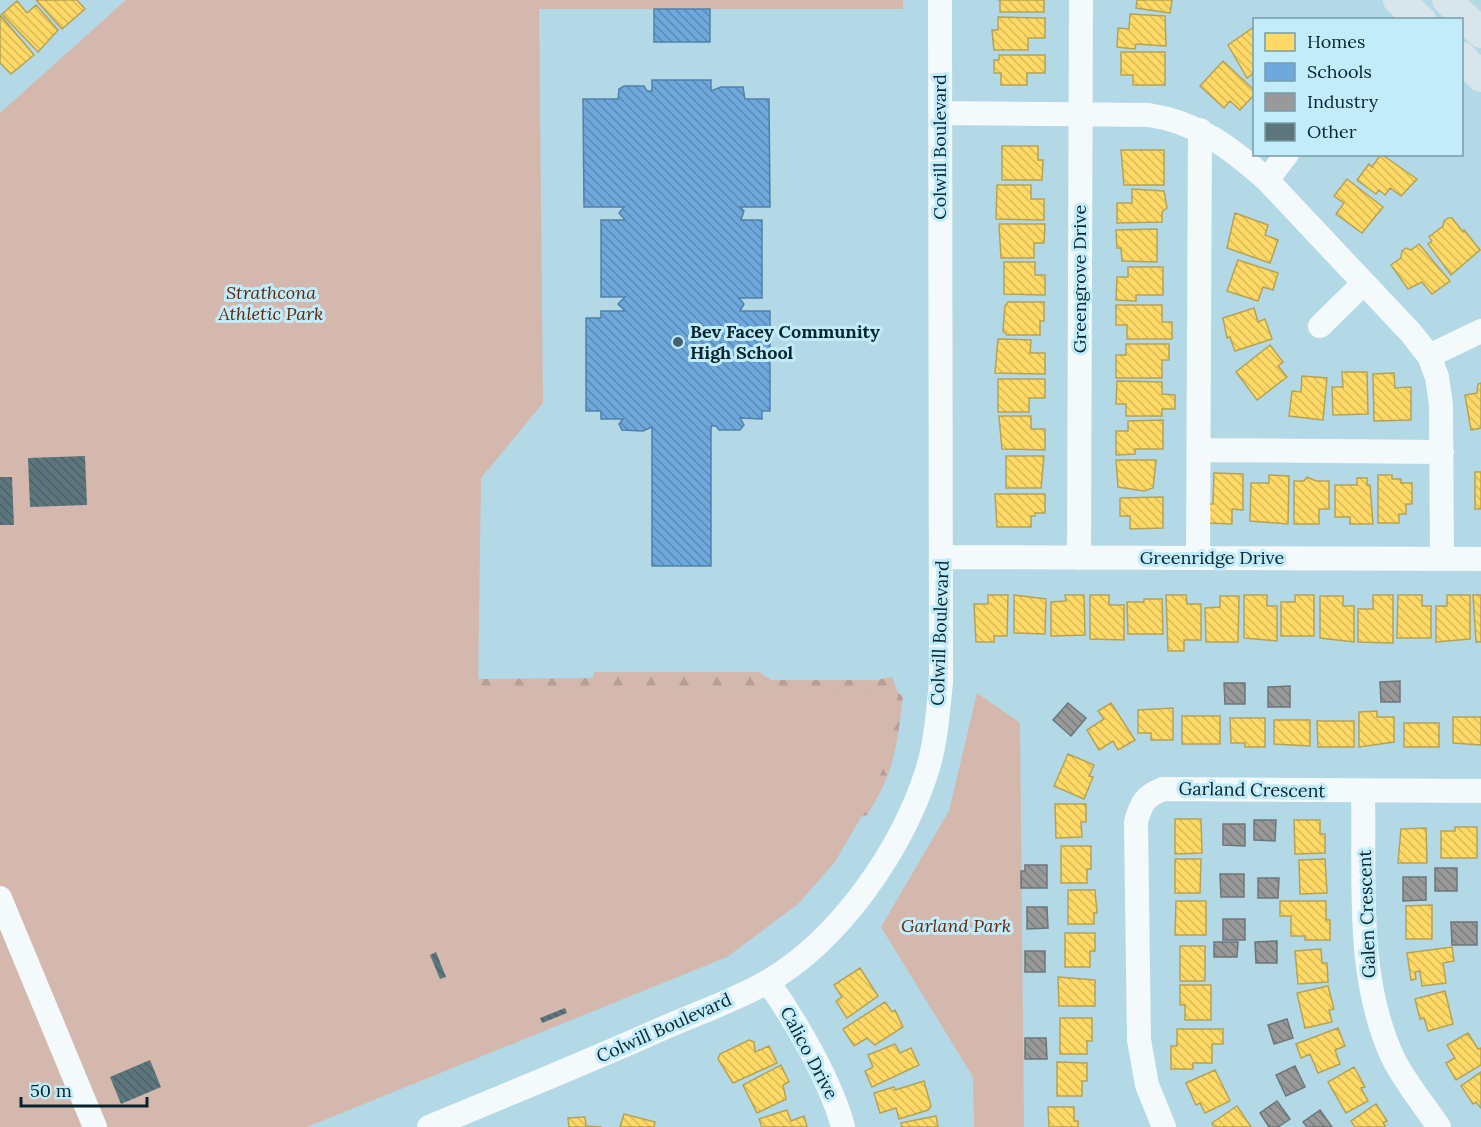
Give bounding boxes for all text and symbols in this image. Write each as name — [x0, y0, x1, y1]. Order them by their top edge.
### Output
legend — [1253, 18, 1463, 156]
text: Homes — [1307, 30, 1365, 53]
text: Schools — [1307, 60, 1372, 83]
street label: Colwill Boulevard — [928, 74, 951, 220]
text: Industry — [1307, 90, 1379, 113]
text: Other — [1307, 120, 1357, 143]
street label: Greengrove Drive — [1068, 205, 1091, 353]
park label: Strathcona Athletic Park — [218, 281, 323, 325]
place label: Bev Facey Community High School — [690, 320, 880, 364]
marker: Bev Facey Community High School — [671, 335, 685, 349]
street label: Greenridge Drive — [1140, 546, 1285, 569]
street label: Colwill Boulevard — [925, 560, 954, 706]
street label: Garland Crescent — [1178, 777, 1326, 802]
street label: Galen Crescent — [1353, 849, 1380, 979]
park label: Garland Park — [901, 914, 1011, 937]
street label: Colwill Boulevard — [593, 987, 735, 1068]
street label: Calico Drive — [775, 1003, 844, 1103]
scale bar — [21, 1070, 147, 1108]
text: 50 m — [30, 1079, 72, 1102]

